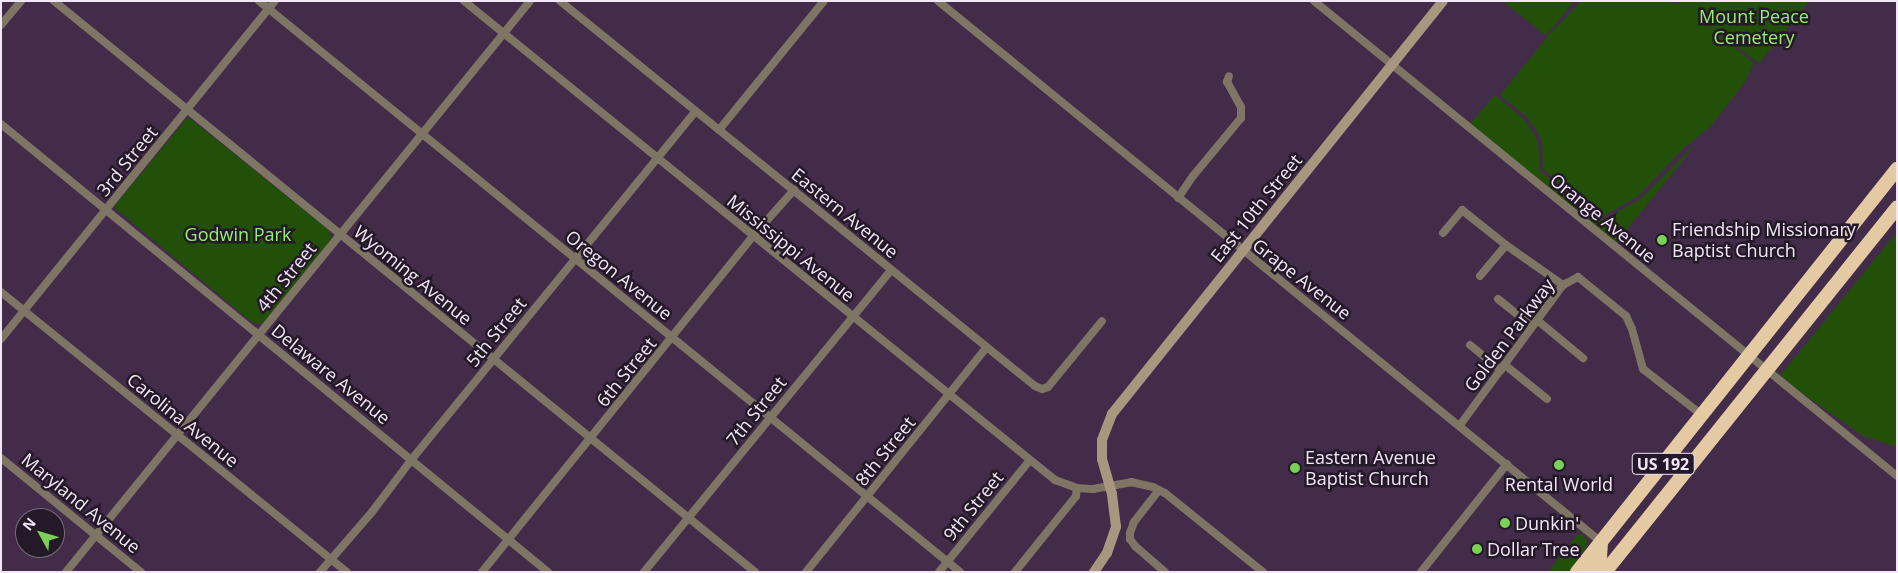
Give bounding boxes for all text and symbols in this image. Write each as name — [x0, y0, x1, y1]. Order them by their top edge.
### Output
park label: Mount Peace Cemetery — [1699, 6, 1809, 48]
street label: 3rd Street — [92, 122, 162, 200]
street label: East 10th Street — [1206, 150, 1306, 266]
street label: Eastern Avenue — [787, 163, 903, 263]
street label: Orange Avenue — [1546, 169, 1660, 267]
street label: Mississippi Avenue — [723, 190, 859, 306]
place label: Friendship Missionary Baptist Church — [1672, 219, 1856, 262]
street label: Wyoming Avenue — [350, 221, 476, 329]
park label: Godwin Park — [185, 223, 291, 245]
street label: Oregon Avenue — [562, 226, 676, 324]
street label: Grape Avenue — [1249, 234, 1355, 324]
marker: Friendship Missionary Baptist Church — [1656, 234, 1668, 246]
street label: 4th Street — [252, 238, 320, 316]
street label: Golden Parkway — [1459, 274, 1559, 396]
street label: 5th Street — [462, 293, 530, 371]
street label: Delaware Avenue — [267, 320, 395, 428]
street label: 6th Street — [592, 333, 660, 411]
street label: Carolina Avenue — [123, 368, 243, 472]
street label: 7th Street — [722, 372, 790, 450]
street label: 8th Street — [851, 412, 919, 490]
place label: Eastern Avenue Baptist Church — [1305, 447, 1436, 489]
street label: Maryland Avenue — [17, 449, 145, 557]
road number: US 192 — [1630, 450, 1696, 478]
marker: Rental World — [1553, 459, 1565, 471]
marker: Eastern Avenue Baptist Church — [1289, 462, 1301, 474]
street label: 9th Street — [939, 467, 1007, 545]
place label: Rental World — [1505, 473, 1613, 495]
north arrow — [15, 508, 65, 558]
place label: Dunkin' — [1515, 512, 1579, 534]
text: N — [18, 513, 40, 534]
marker: Dunkin' — [1499, 517, 1511, 529]
place label: Dollar Tree — [1487, 538, 1579, 560]
marker: Dollar Tree — [1471, 543, 1483, 555]

